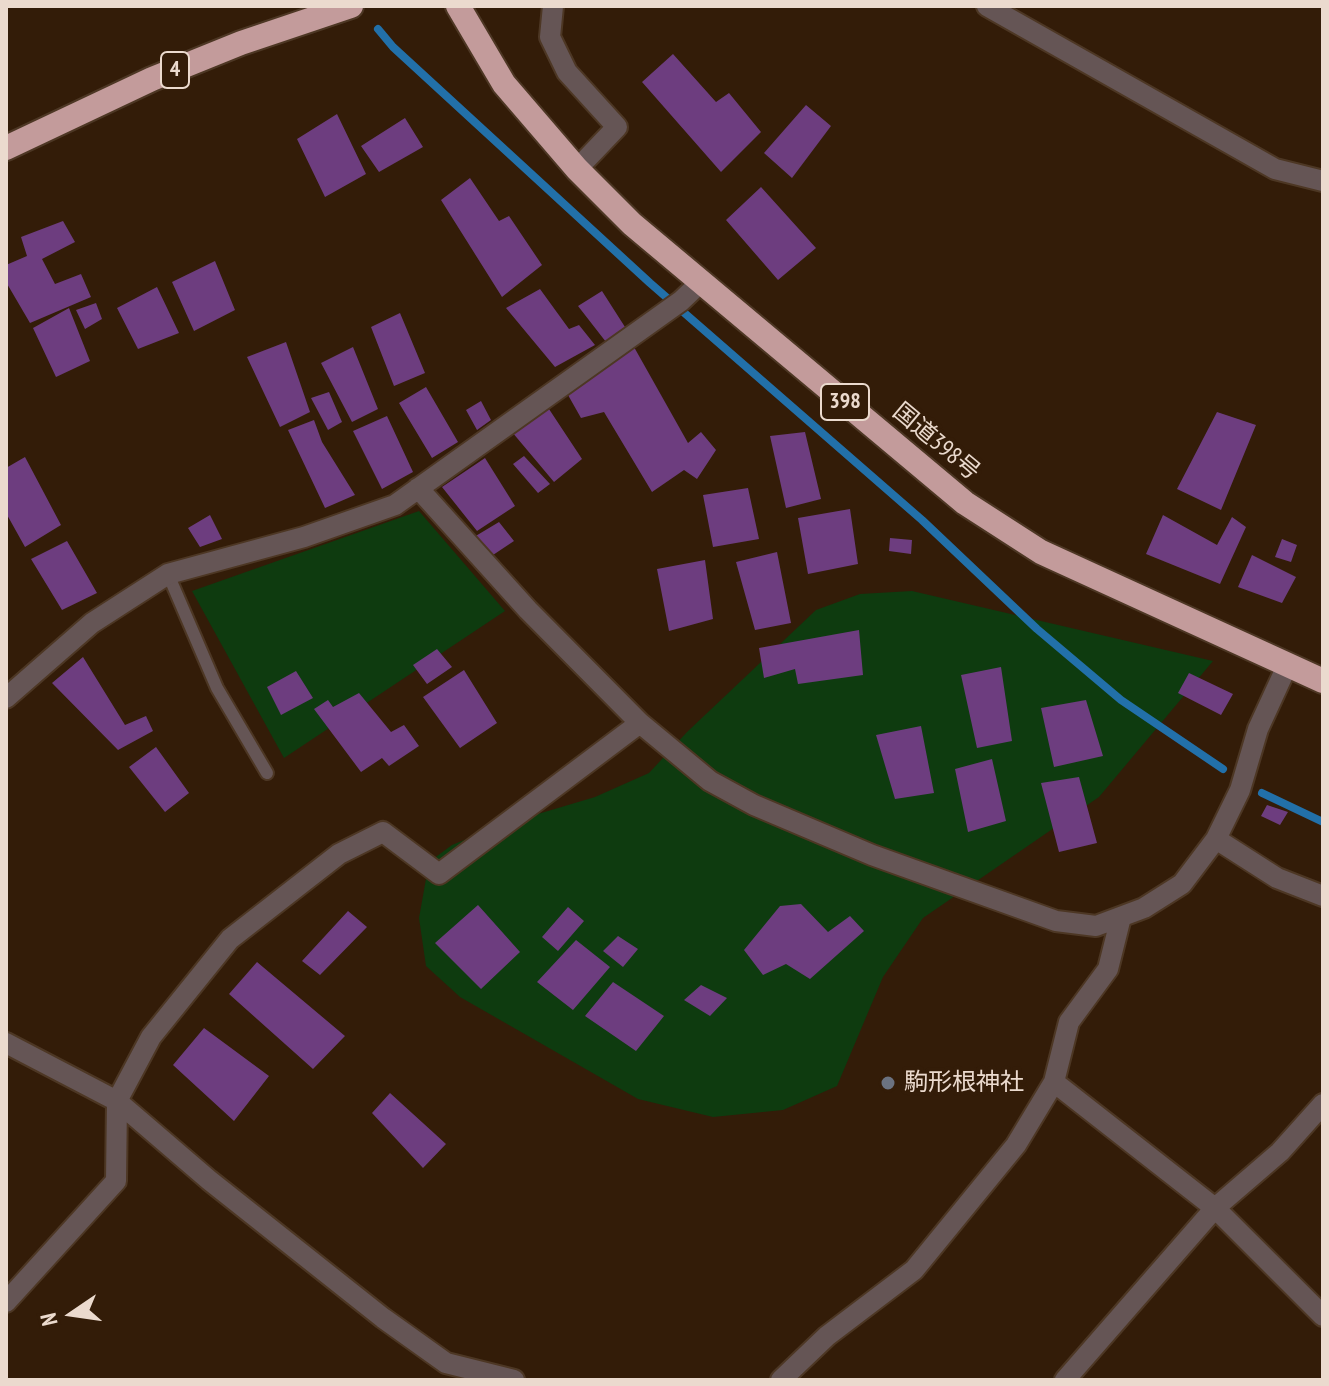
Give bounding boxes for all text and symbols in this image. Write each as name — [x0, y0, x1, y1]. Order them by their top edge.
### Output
road number: 4 — [161, 52, 189, 88]
road number: 398 — [821, 384, 869, 420]
street label: 国道398号 — [887, 397, 985, 487]
place label: 駒形根神社 — [904, 1069, 1024, 1097]
marker: 駒形根神社 — [879, 1074, 897, 1092]
north arrow — [32, 1274, 112, 1354]
text: N — [34, 1310, 64, 1328]

